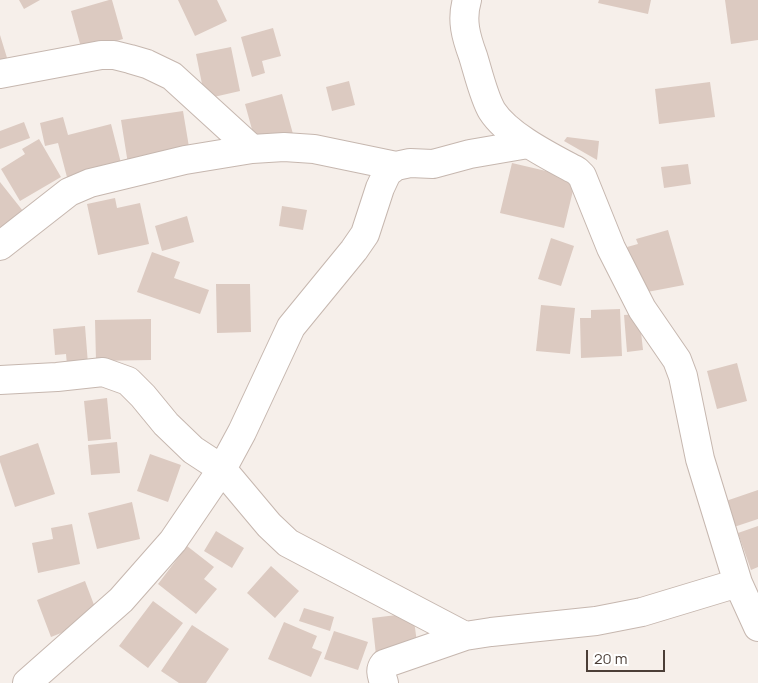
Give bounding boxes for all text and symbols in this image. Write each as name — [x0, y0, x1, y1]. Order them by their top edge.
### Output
scale bar — [588, 640, 667, 672]
text: 20 m — [594, 648, 627, 669]

